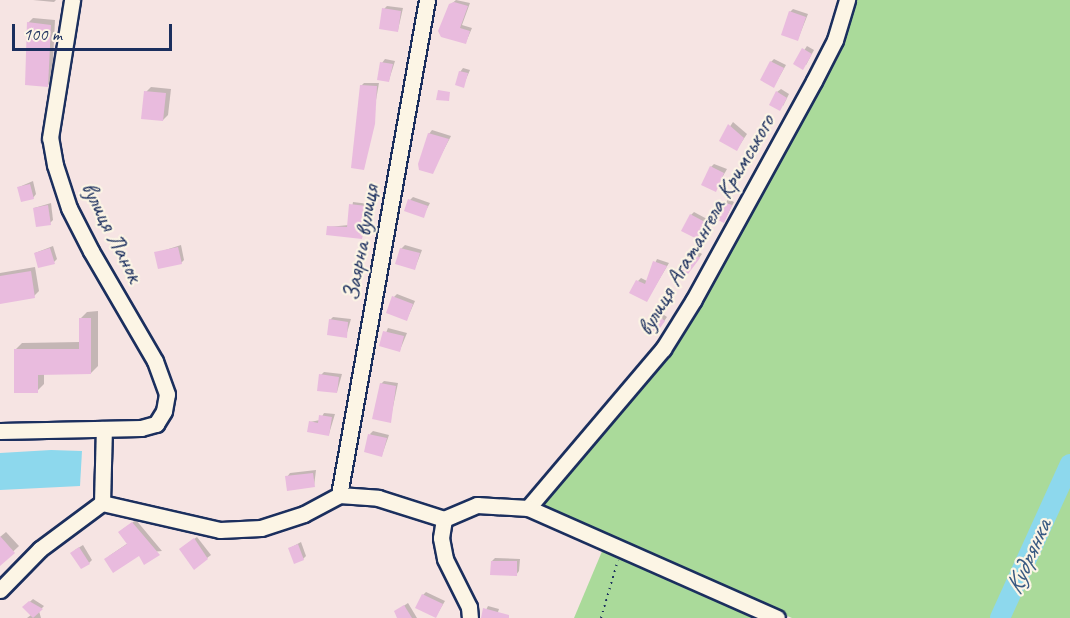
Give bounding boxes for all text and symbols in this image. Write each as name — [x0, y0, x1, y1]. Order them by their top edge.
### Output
scale bar — [15, 12, 176, 50]
text: 100 m — [23, 23, 62, 45]
street label: вулиця Агатангела Кримського — [631, 109, 781, 341]
street label: вулиця Ланок — [74, 177, 150, 287]
street label: Заярна вулиця — [337, 183, 385, 303]
water label: Кудрянка — [998, 515, 1058, 599]

